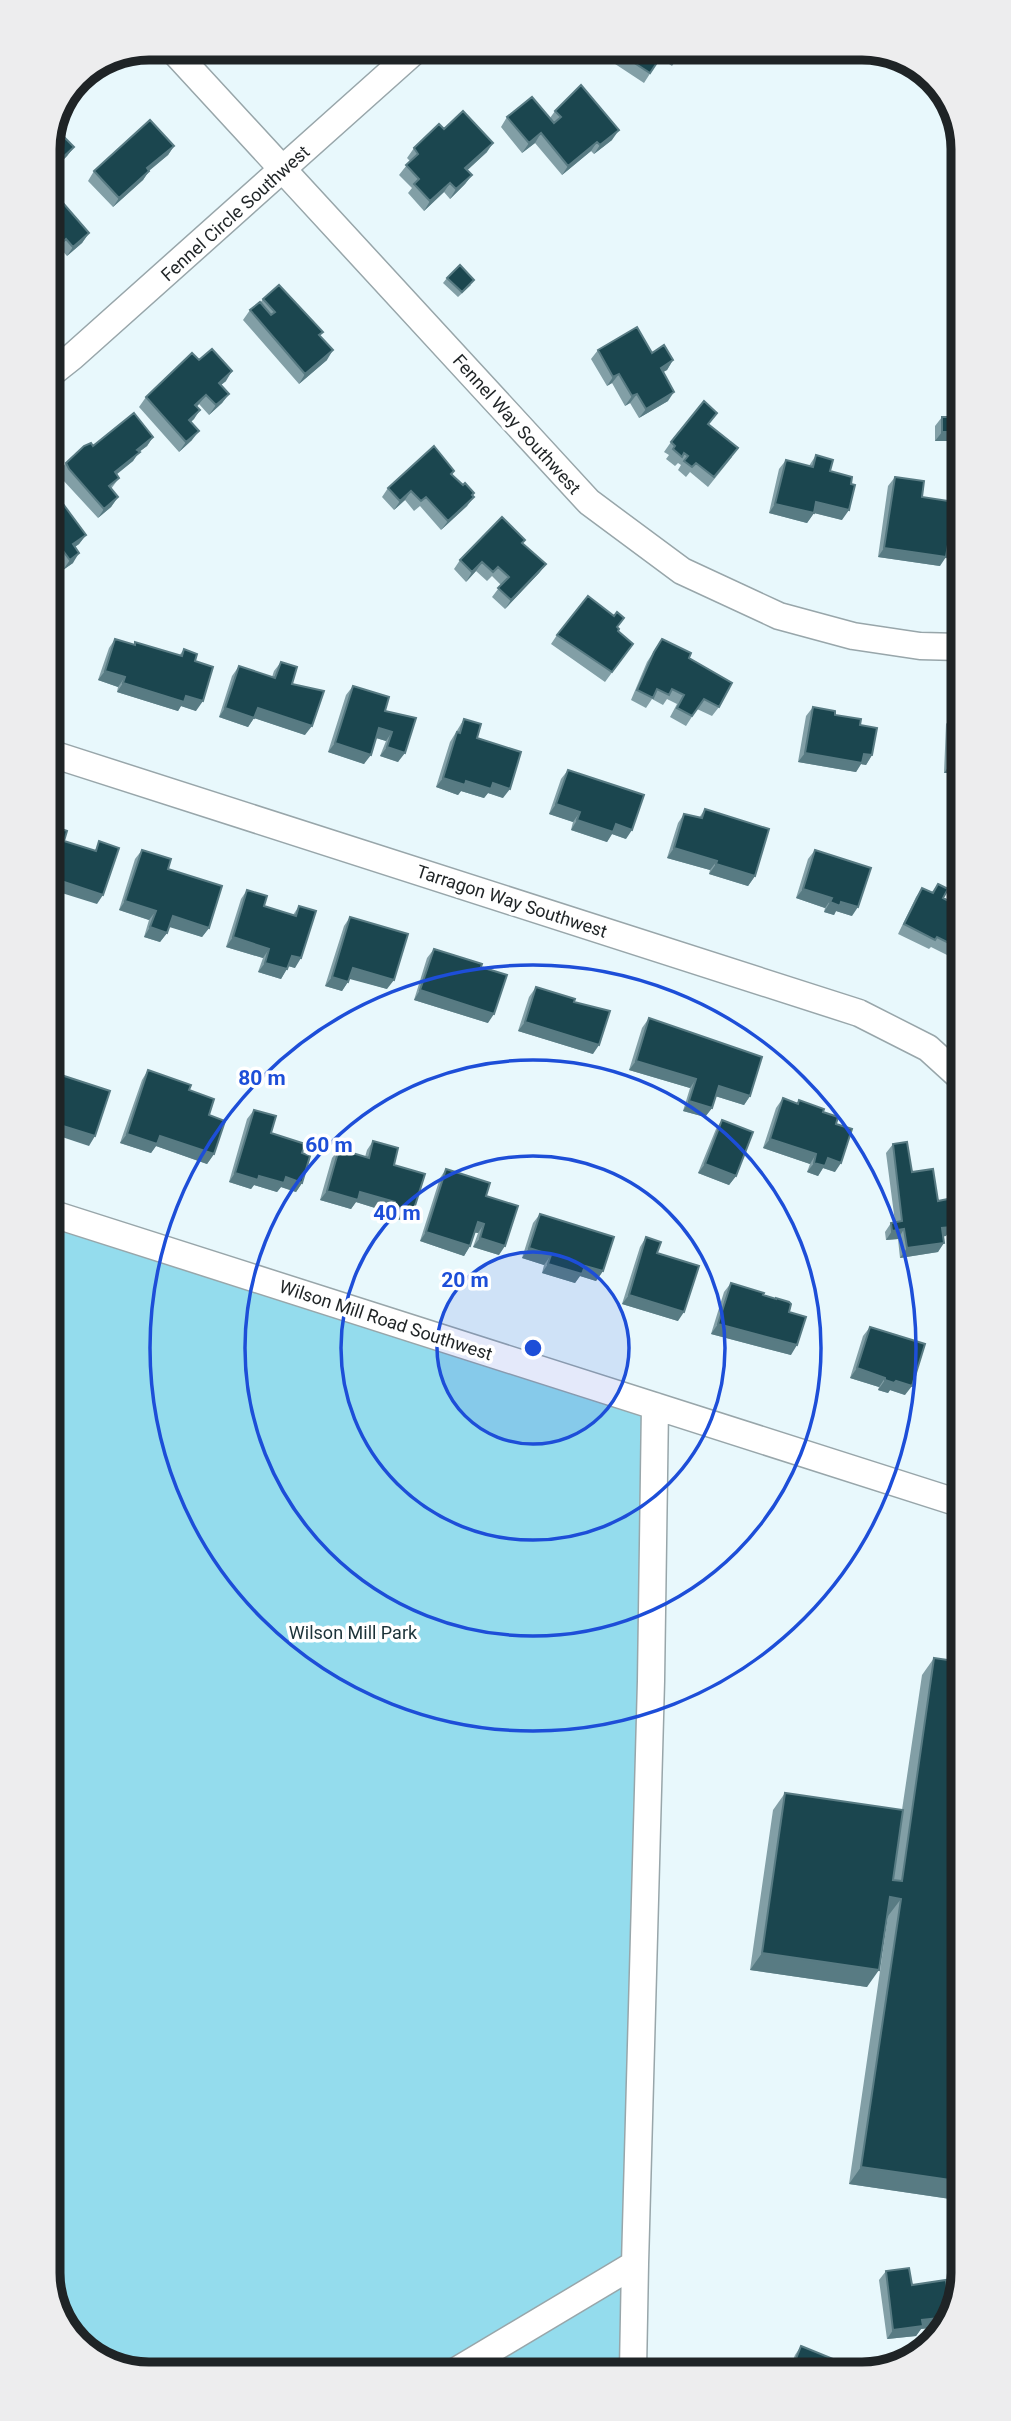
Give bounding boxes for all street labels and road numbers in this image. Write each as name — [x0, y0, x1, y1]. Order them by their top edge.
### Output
street label: Fennel Circle Southwest — [157, 141, 314, 285]
street label: Fennel Way Southwest — [449, 350, 585, 498]
street label: Tarragon Way Southwest — [414, 860, 610, 942]
street label: Wilson Mill Road Southwest — [277, 1276, 495, 1364]

